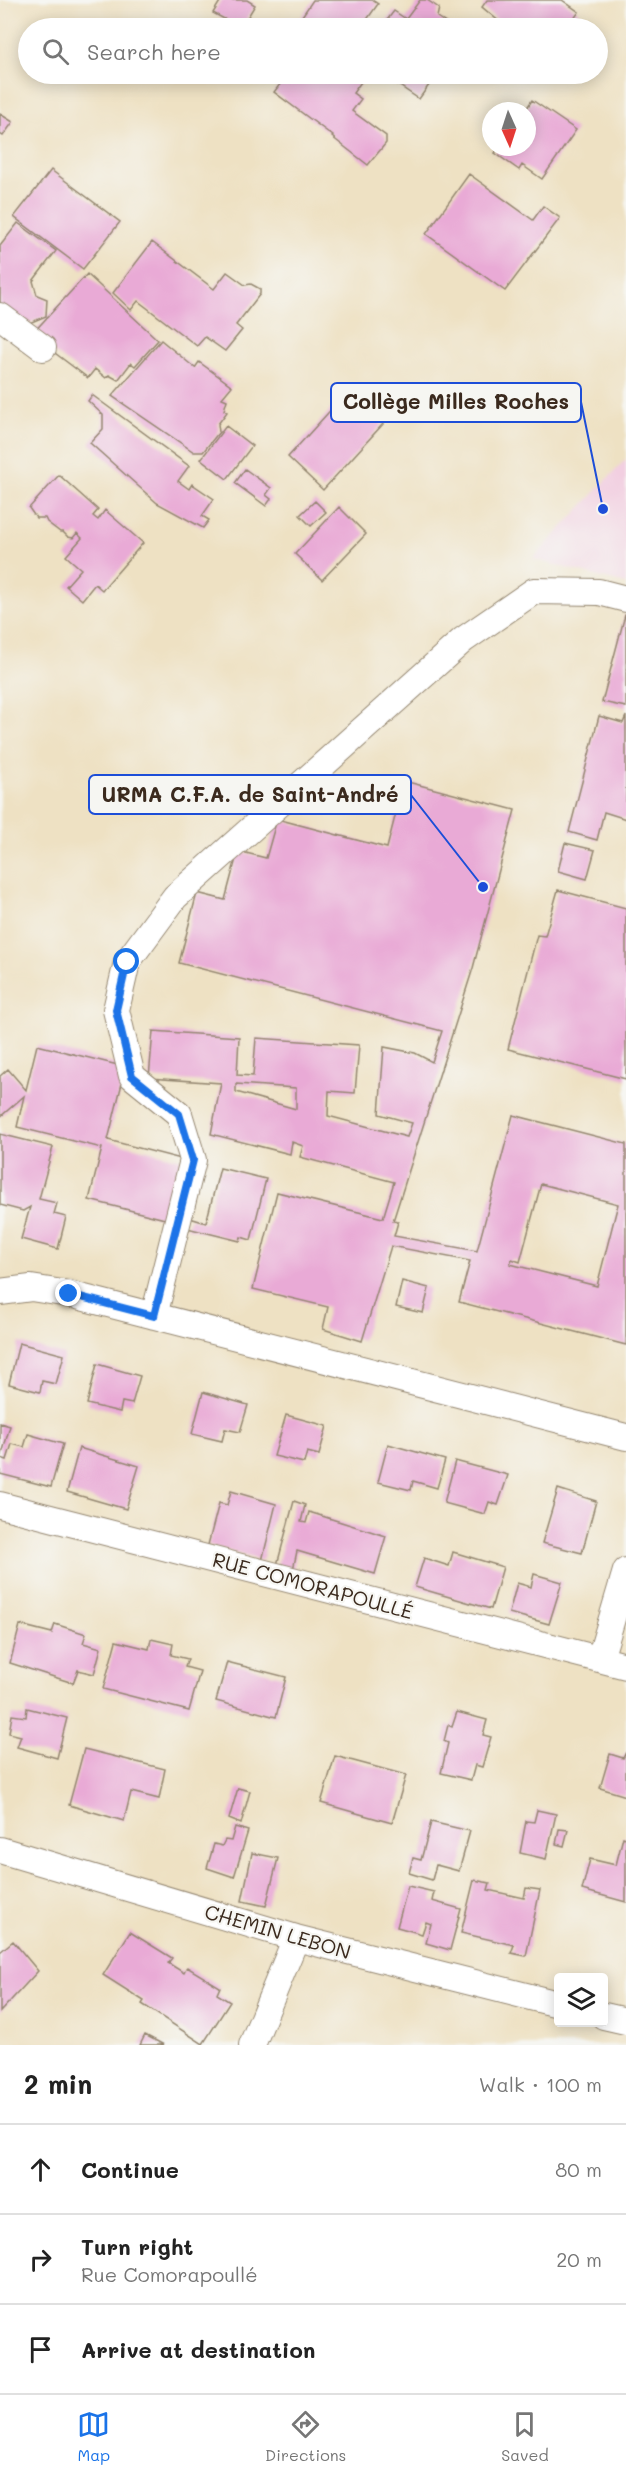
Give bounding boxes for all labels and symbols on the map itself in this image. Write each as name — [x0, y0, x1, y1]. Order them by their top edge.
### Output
north arrow — [482, 102, 536, 156]
callout: Collège Milles Roches — [331, 383, 581, 422]
text: Collège Milles Roches — [343, 387, 569, 414]
callout: URMA C.F.A. de Saint-André — [89, 775, 411, 814]
text: URMA C.F.A. de Saint-André — [101, 780, 399, 807]
route start — [113, 948, 139, 974]
route end — [55, 1280, 81, 1306]
street label: RUE COMORAPOULLÉ — [210, 1546, 416, 1624]
street label: CHEMIN LEBON — [202, 1898, 354, 1964]

